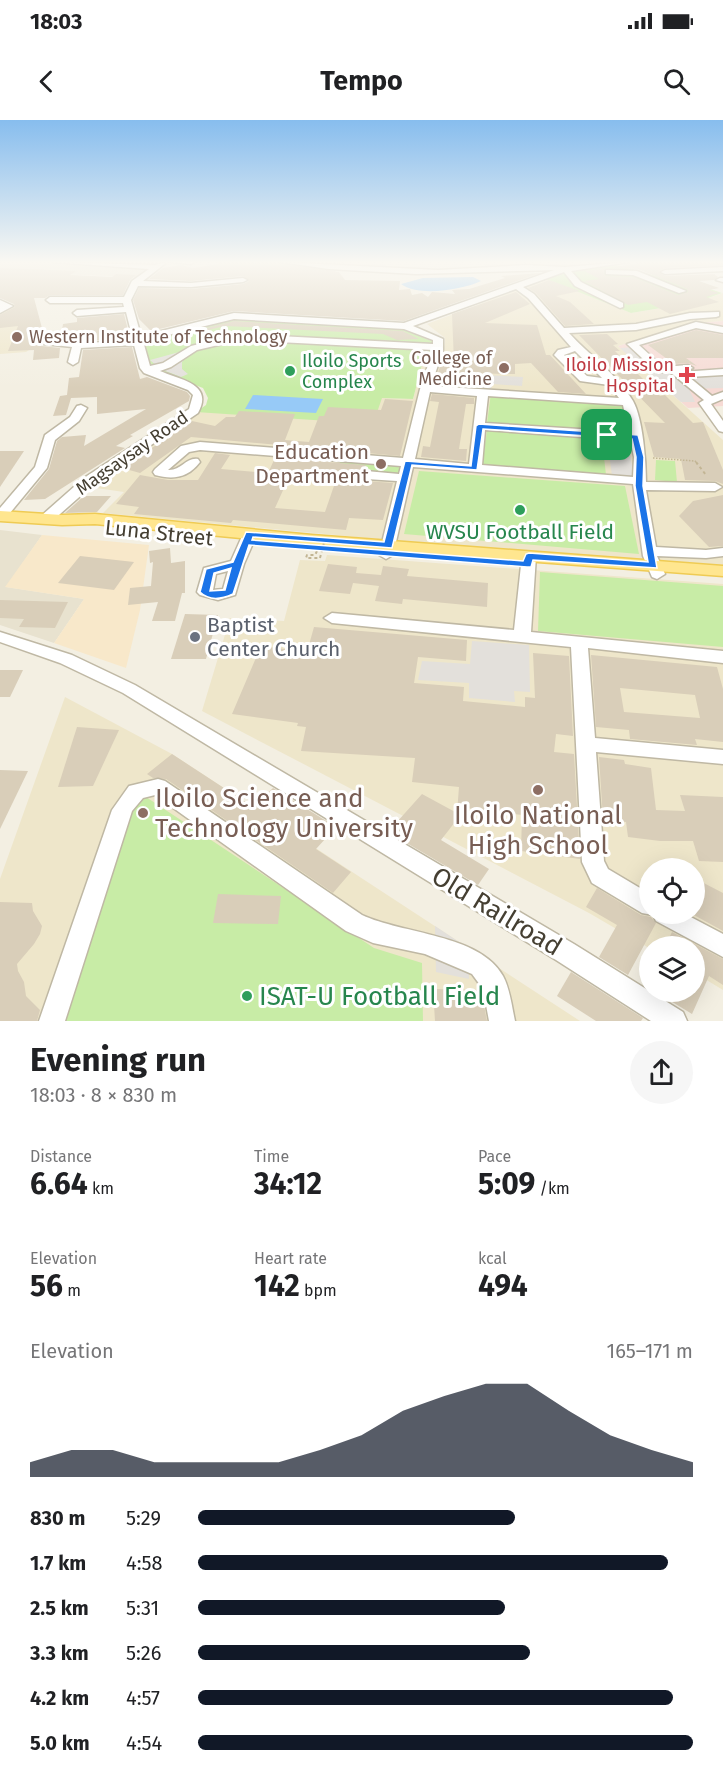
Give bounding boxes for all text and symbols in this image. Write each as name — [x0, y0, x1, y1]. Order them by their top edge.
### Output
text: 18:03 — [30, 8, 82, 35]
icon: back — [30, 65, 63, 98]
text: Tempo — [320, 65, 403, 97]
icon: search — [660, 65, 693, 98]
place label: Western Institute of Technology — [29, 326, 288, 348]
marker: Western Institute of Technology — [10, 330, 24, 344]
place label: College of Medicine — [411, 347, 494, 390]
place label: Iloilo Sports Complex — [302, 350, 401, 393]
place label: Iloilo Mission Hospital — [566, 354, 674, 397]
marker: College of Medicine — [497, 361, 511, 375]
marker: Iloilo Sports Complex — [283, 364, 297, 378]
marker: Iloilo Mission Hospital — [678, 366, 696, 384]
street label: Magsaysay Road — [72, 406, 192, 500]
pin — [581, 409, 632, 460]
icon: arrive — [590, 418, 623, 451]
place label: Education Department — [255, 439, 369, 489]
marker: Education Department — [374, 457, 388, 471]
marker: WVSU Football Field — [513, 503, 527, 517]
street label: Luna Street — [104, 514, 215, 552]
place label: WVSU Football Field — [426, 519, 614, 545]
place label: Baptist Center Church — [207, 612, 340, 662]
marker: Baptist Center Church — [188, 630, 202, 644]
place label: Iloilo Science and Technology University — [155, 783, 413, 844]
marker: Iloilo National High School — [531, 783, 545, 797]
place label: Iloilo National High School — [454, 800, 622, 861]
marker: Iloilo Science and Technology University — [136, 806, 150, 820]
map controls — [639, 858, 705, 1002]
button: locate — [639, 858, 705, 924]
street label: Old Railroad — [426, 860, 567, 962]
button: layers — [639, 936, 705, 1002]
place label: ISAT-U Football Field — [259, 981, 500, 1012]
marker: ISAT-U Football Field — [240, 989, 254, 1003]
text: Evening run — [30, 1040, 206, 1080]
button: share — [630, 1041, 693, 1104]
text: 18:03 · 8 × 830 m — [30, 1083, 177, 1107]
text: Distance — [30, 1147, 92, 1166]
text: Time — [254, 1147, 289, 1166]
text: Pace — [478, 1147, 511, 1166]
text: 6.64 — [30, 1166, 88, 1202]
text: 34:12 — [254, 1166, 322, 1202]
text: 5:09 — [478, 1166, 535, 1202]
text: km — [88, 1179, 114, 1198]
text: /km — [535, 1179, 570, 1198]
text: Elevation — [30, 1249, 97, 1268]
text: Heart rate — [254, 1249, 327, 1268]
text: kcal — [478, 1249, 507, 1268]
text: 56 — [30, 1268, 63, 1304]
text: 142 — [254, 1268, 300, 1304]
text: 494 — [478, 1268, 528, 1304]
text: m — [63, 1281, 81, 1300]
text: bpm — [300, 1281, 337, 1300]
text: Elevation — [30, 1339, 114, 1363]
text: 165–171 m — [606, 1339, 693, 1363]
text: 830 m — [30, 1506, 85, 1530]
text: 5:29 — [126, 1506, 161, 1530]
text: 1.7 km — [30, 1551, 86, 1575]
text: 4:58 — [126, 1551, 163, 1575]
text: 2.5 km — [30, 1596, 89, 1620]
text: 5:31 — [126, 1596, 159, 1620]
text: 3.3 km — [30, 1641, 89, 1665]
text: 5:26 — [126, 1641, 161, 1665]
text: 4.2 km — [30, 1686, 89, 1710]
text: 4:57 — [126, 1686, 160, 1710]
text: 5.0 km — [30, 1731, 90, 1755]
text: 4:54 — [126, 1731, 162, 1755]

